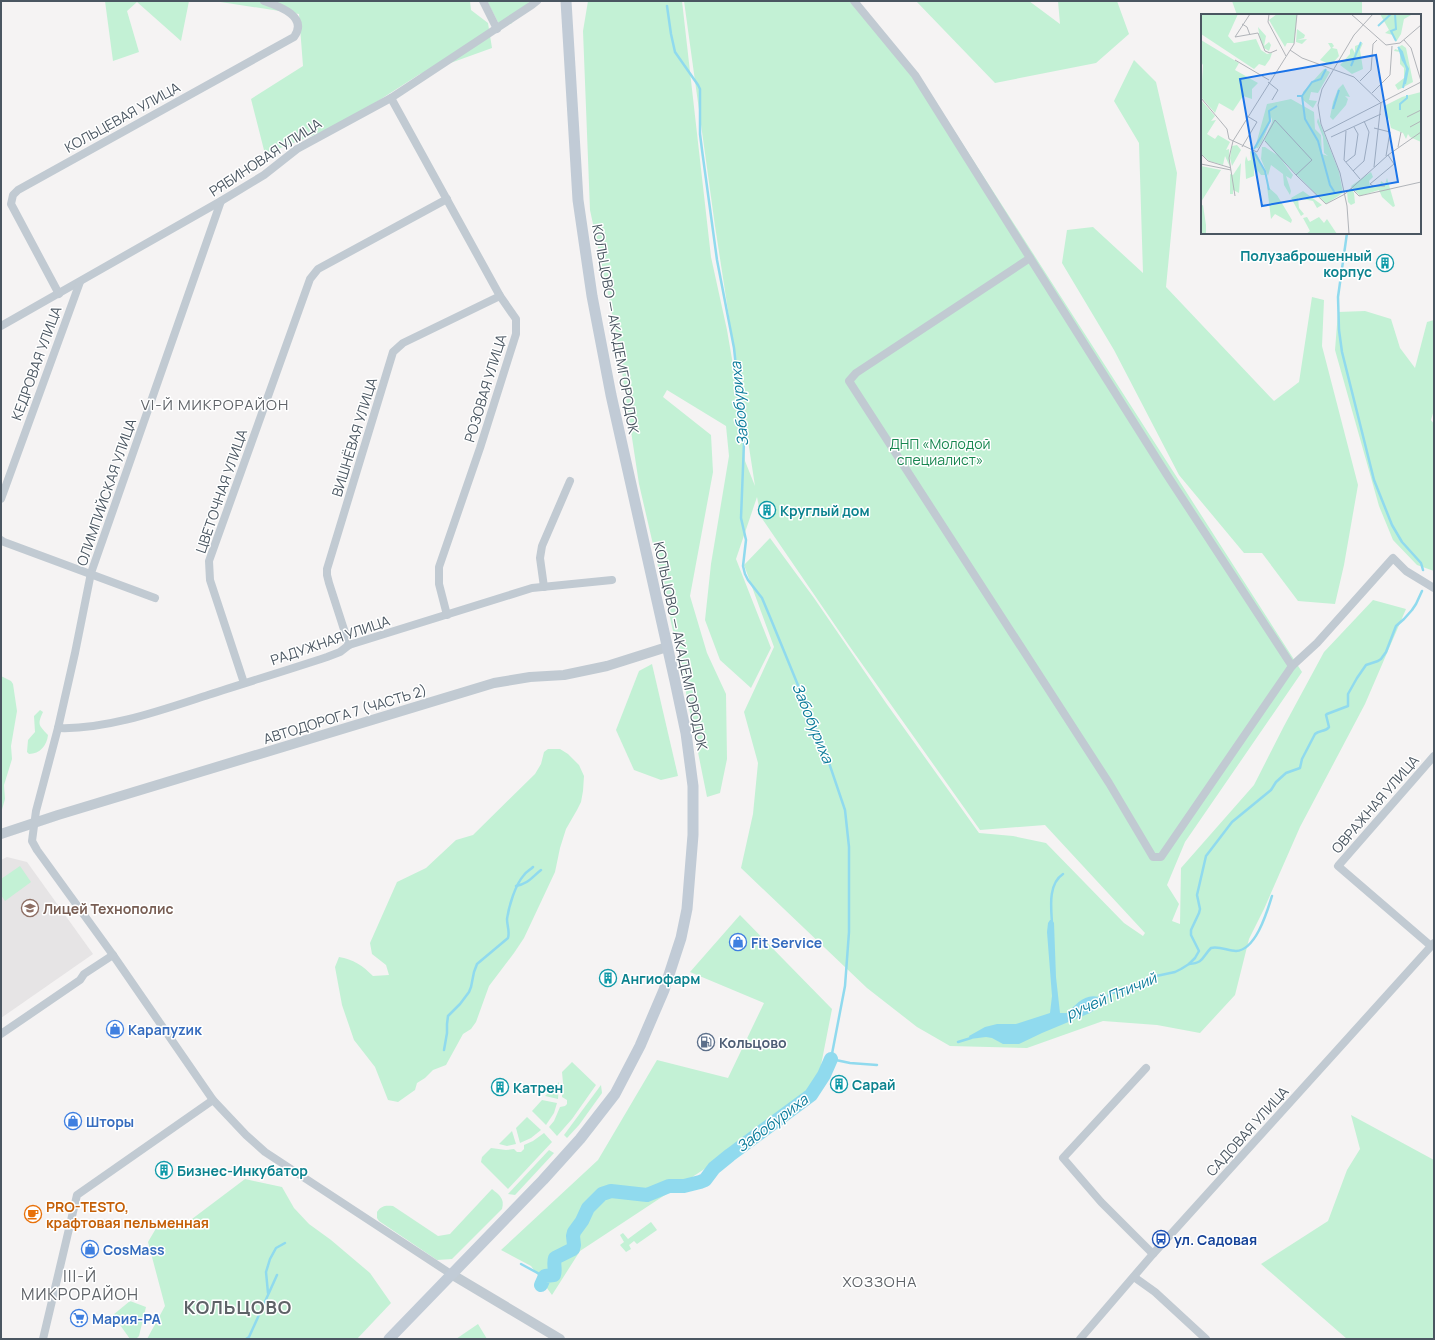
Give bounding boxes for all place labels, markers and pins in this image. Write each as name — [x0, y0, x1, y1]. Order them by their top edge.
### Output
place label: Полузаброшенный корпус — [1240, 246, 1372, 281]
building icon: Полузаброшенный корпус — [1375, 253, 1395, 273]
building icon: Круглый дом — [757, 500, 777, 520]
place label: Круглый дом — [780, 501, 870, 520]
school or university icon: Лицей Технополис — [20, 898, 40, 918]
place label: Лицей Технополис — [43, 899, 174, 918]
shop icon: Fit Service — [728, 932, 748, 952]
place label: Fit Service — [751, 933, 822, 952]
building icon: Ангиофарм — [598, 968, 618, 988]
place label: Ангиофарм — [621, 969, 700, 988]
shop icon: Карапуzик — [105, 1019, 125, 1039]
place label: Карапуzик — [128, 1020, 202, 1039]
fuel station icon: Кольцово — [696, 1032, 716, 1052]
place label: Кольцово — [719, 1033, 787, 1052]
building icon: Сарай — [829, 1074, 849, 1094]
place label: Сарай — [852, 1075, 896, 1094]
building icon: Катрен — [490, 1077, 510, 1097]
place label: Катрен — [513, 1078, 563, 1097]
shop icon: Шторы — [63, 1111, 83, 1131]
place label: Шторы — [86, 1112, 134, 1131]
building icon: Бизнес-Инкубатор — [154, 1160, 174, 1180]
place label: Бизнес-Инкубатор — [177, 1161, 308, 1180]
place label: PRO-TESTO, крафтовая пельменная — [46, 1197, 209, 1232]
cafe icon: PRO-TESTO, крафтовая пельменная — [23, 1204, 43, 1224]
bus stop icon: ул. Садовая — [1151, 1229, 1171, 1249]
place label: ул. Садовая — [1174, 1230, 1257, 1249]
shop icon: CosMass — [80, 1239, 100, 1259]
place label: CosMass — [103, 1240, 165, 1259]
supermarket icon: Мария-РА — [69, 1308, 89, 1328]
place label: Мария-РА — [92, 1309, 161, 1328]

